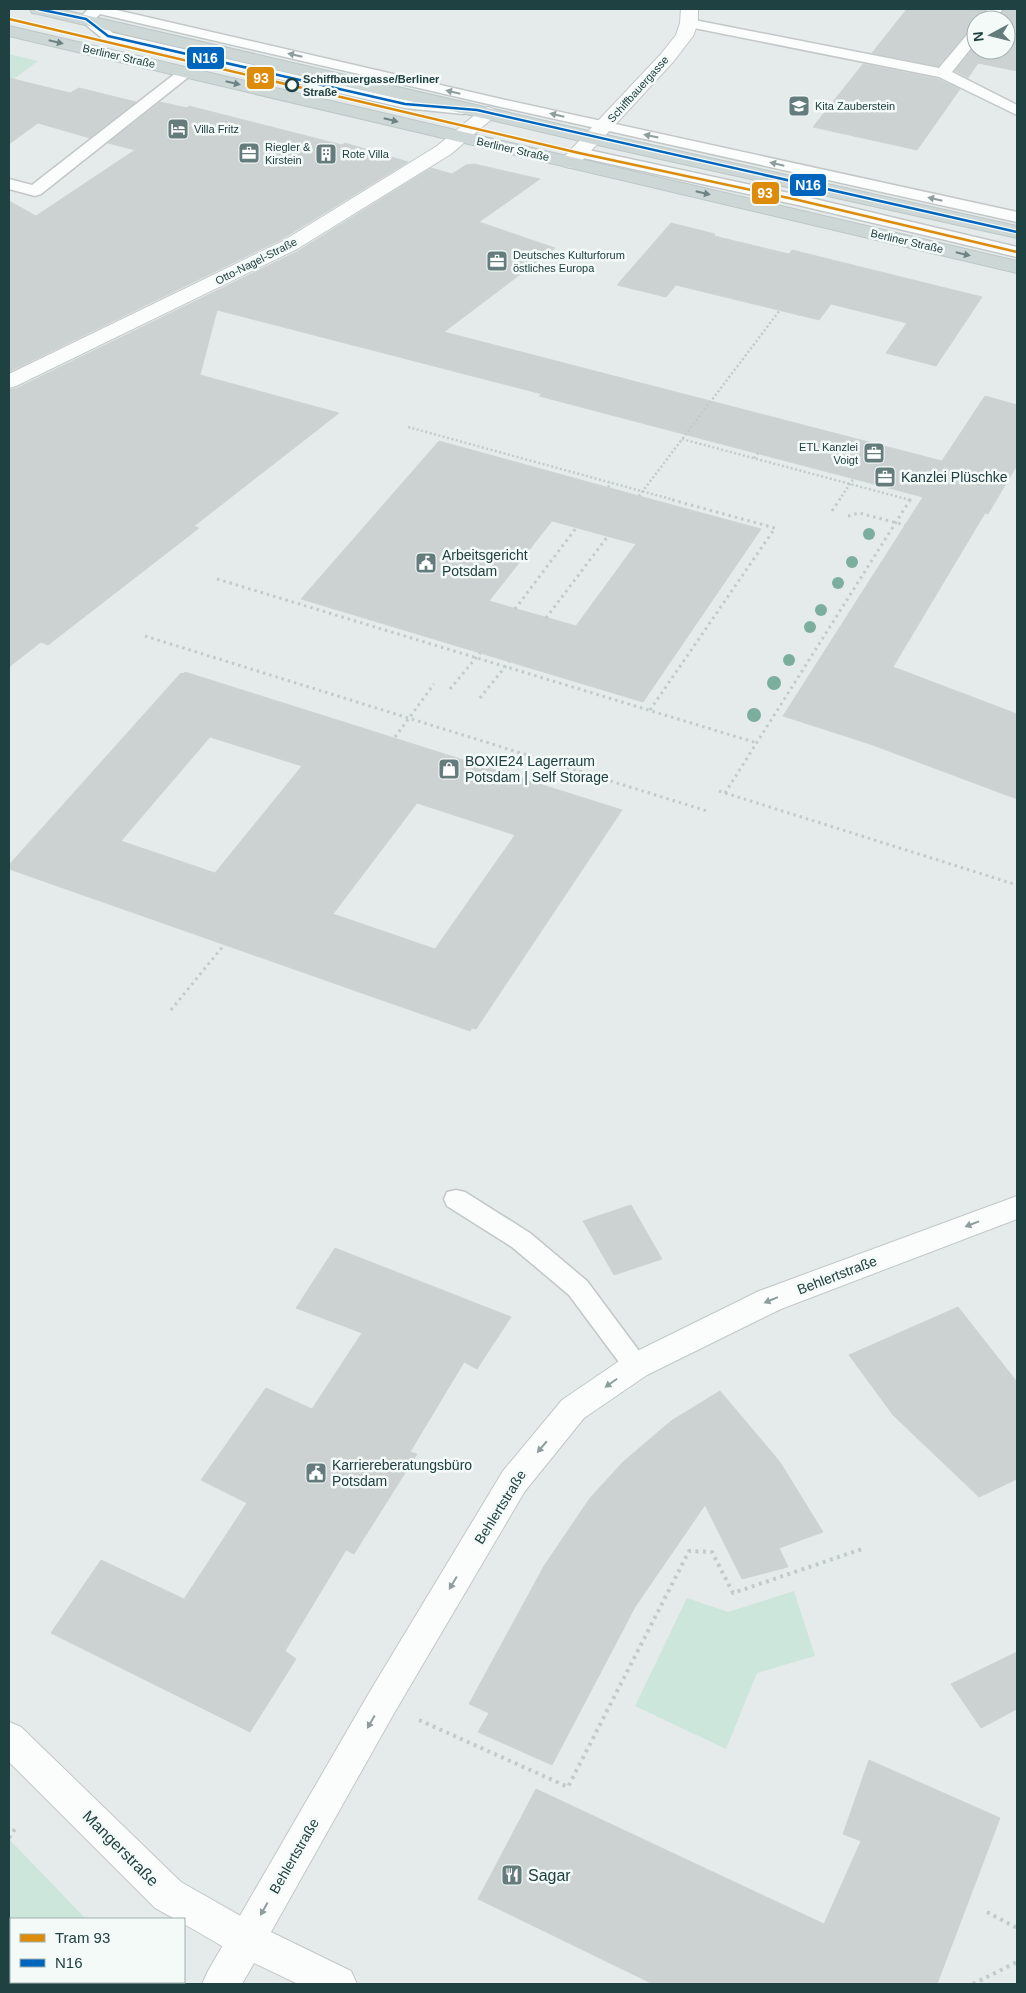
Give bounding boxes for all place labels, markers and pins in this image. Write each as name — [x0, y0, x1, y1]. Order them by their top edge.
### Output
place label: Schiffbauergasse/Berliner Straße — [303, 73, 440, 98]
marker: Schiffbauergasse/Berliner Straße — [285, 78, 299, 92]
school or university icon: Kita Zauberstein — [787, 94, 811, 118]
place label: Kita Zauberstein — [815, 100, 895, 112]
hotel icon: Villa Fritz — [166, 117, 190, 141]
place label: Villa Fritz — [194, 123, 239, 135]
office icon: Riegler & Kirstein — [237, 141, 261, 165]
place label: Riegler & Kirstein — [265, 141, 311, 166]
building icon: Rote Villa — [314, 142, 338, 166]
place label: Rote Villa — [342, 148, 390, 160]
office icon: Deutsches Kulturforum östliches Europa — [485, 249, 509, 273]
place label: Deutsches Kulturforum östliches Europa — [513, 249, 625, 274]
place label: ETL Kanzlei Voigt — [799, 441, 858, 466]
office icon: ETL Kanzlei Voigt — [862, 441, 886, 465]
office icon: Kanzlei Plüschke — [873, 465, 897, 489]
place label: Kanzlei Plüschke — [901, 469, 1008, 485]
place label: Arbeitsgericht Potsdam — [442, 547, 528, 579]
public building icon: Arbeitsgericht Potsdam — [414, 551, 438, 575]
place label: BOXIE24 Lagerraum Potsdam | Self Storage — [465, 753, 609, 785]
shop icon: BOXIE24 Lagerraum Potsdam | Self Storage — [437, 757, 461, 781]
place label: Karriereberatungsbüro Potsdam — [332, 1457, 472, 1489]
public building icon: Karriereberatungsbüro Potsdam — [304, 1461, 328, 1485]
restaurant icon: Sagar — [500, 1863, 524, 1887]
place label: Sagar — [528, 1867, 571, 1884]

